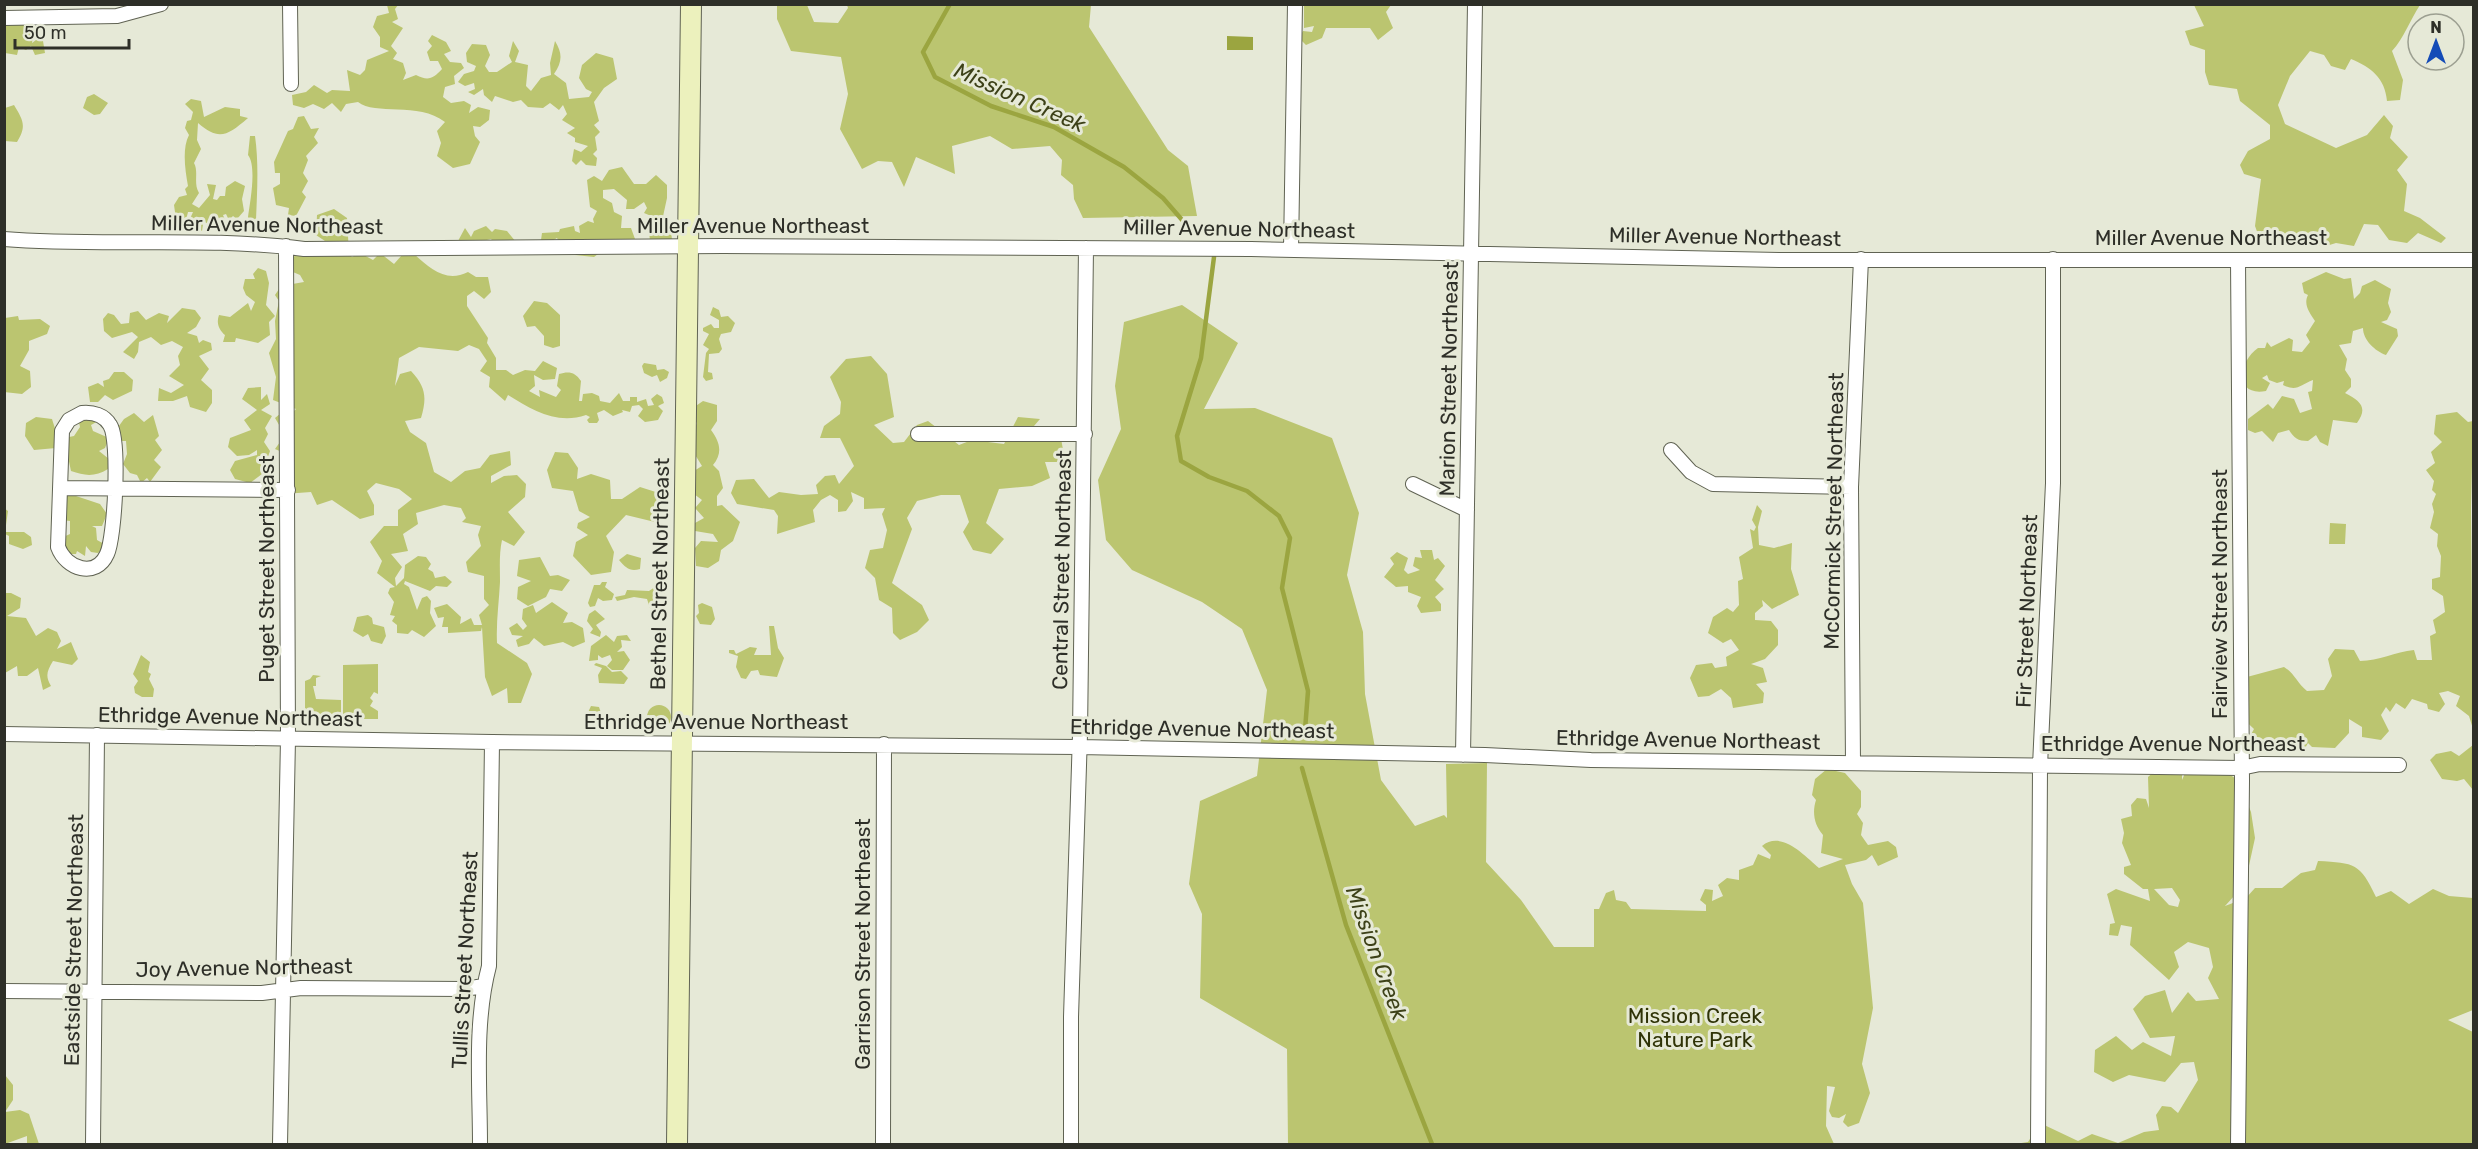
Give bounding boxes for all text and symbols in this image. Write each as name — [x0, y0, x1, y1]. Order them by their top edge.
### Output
scale bar — [15, 12, 129, 50]
north arrow — [2406, 12, 2466, 72]
text: N — [2430, 18, 2442, 37]
text: 50 m — [24, 22, 67, 44]
water label: Mission Creek — [950, 56, 1090, 139]
street label: Miller Avenue Northeast — [151, 210, 383, 239]
street label: Miller Avenue Northeast — [637, 213, 869, 238]
street label: Miller Avenue Northeast — [1123, 214, 1355, 243]
street label: Miller Avenue Northeast — [1609, 222, 1841, 251]
street label: Miller Avenue Northeast — [2095, 225, 2327, 250]
street label: Marion Street Northeast — [1434, 261, 1463, 497]
street label: McCormick Street Northeast — [1819, 372, 1848, 650]
street label: Central Street Northeast — [1047, 450, 1076, 690]
street label: Puget Street Northeast — [254, 455, 279, 683]
street label: Bethel Street Northeast — [645, 458, 674, 690]
street label: Fairview Street Northeast — [2207, 469, 2232, 719]
street label: Fir Street Northeast — [2011, 514, 2042, 708]
street label: Ethridge Avenue Northeast — [98, 702, 362, 731]
street label: Ethridge Avenue Northeast — [584, 709, 848, 734]
street label: Ethridge Avenue Northeast — [1070, 714, 1334, 743]
street label: Ethridge Avenue Northeast — [1556, 725, 1820, 754]
street label: Ethridge Avenue Northeast — [2041, 731, 2305, 756]
street label: Eastside Street Northeast — [59, 814, 88, 1066]
street label: Garrison Street Northeast — [850, 818, 875, 1070]
street label: Tullis Street Northeast — [446, 850, 483, 1069]
water label: Mission Creek — [1340, 882, 1414, 1025]
street label: Joy Avenue Northeast — [135, 953, 353, 982]
park label: Mission Creek Nature Park — [1628, 1003, 1762, 1052]

